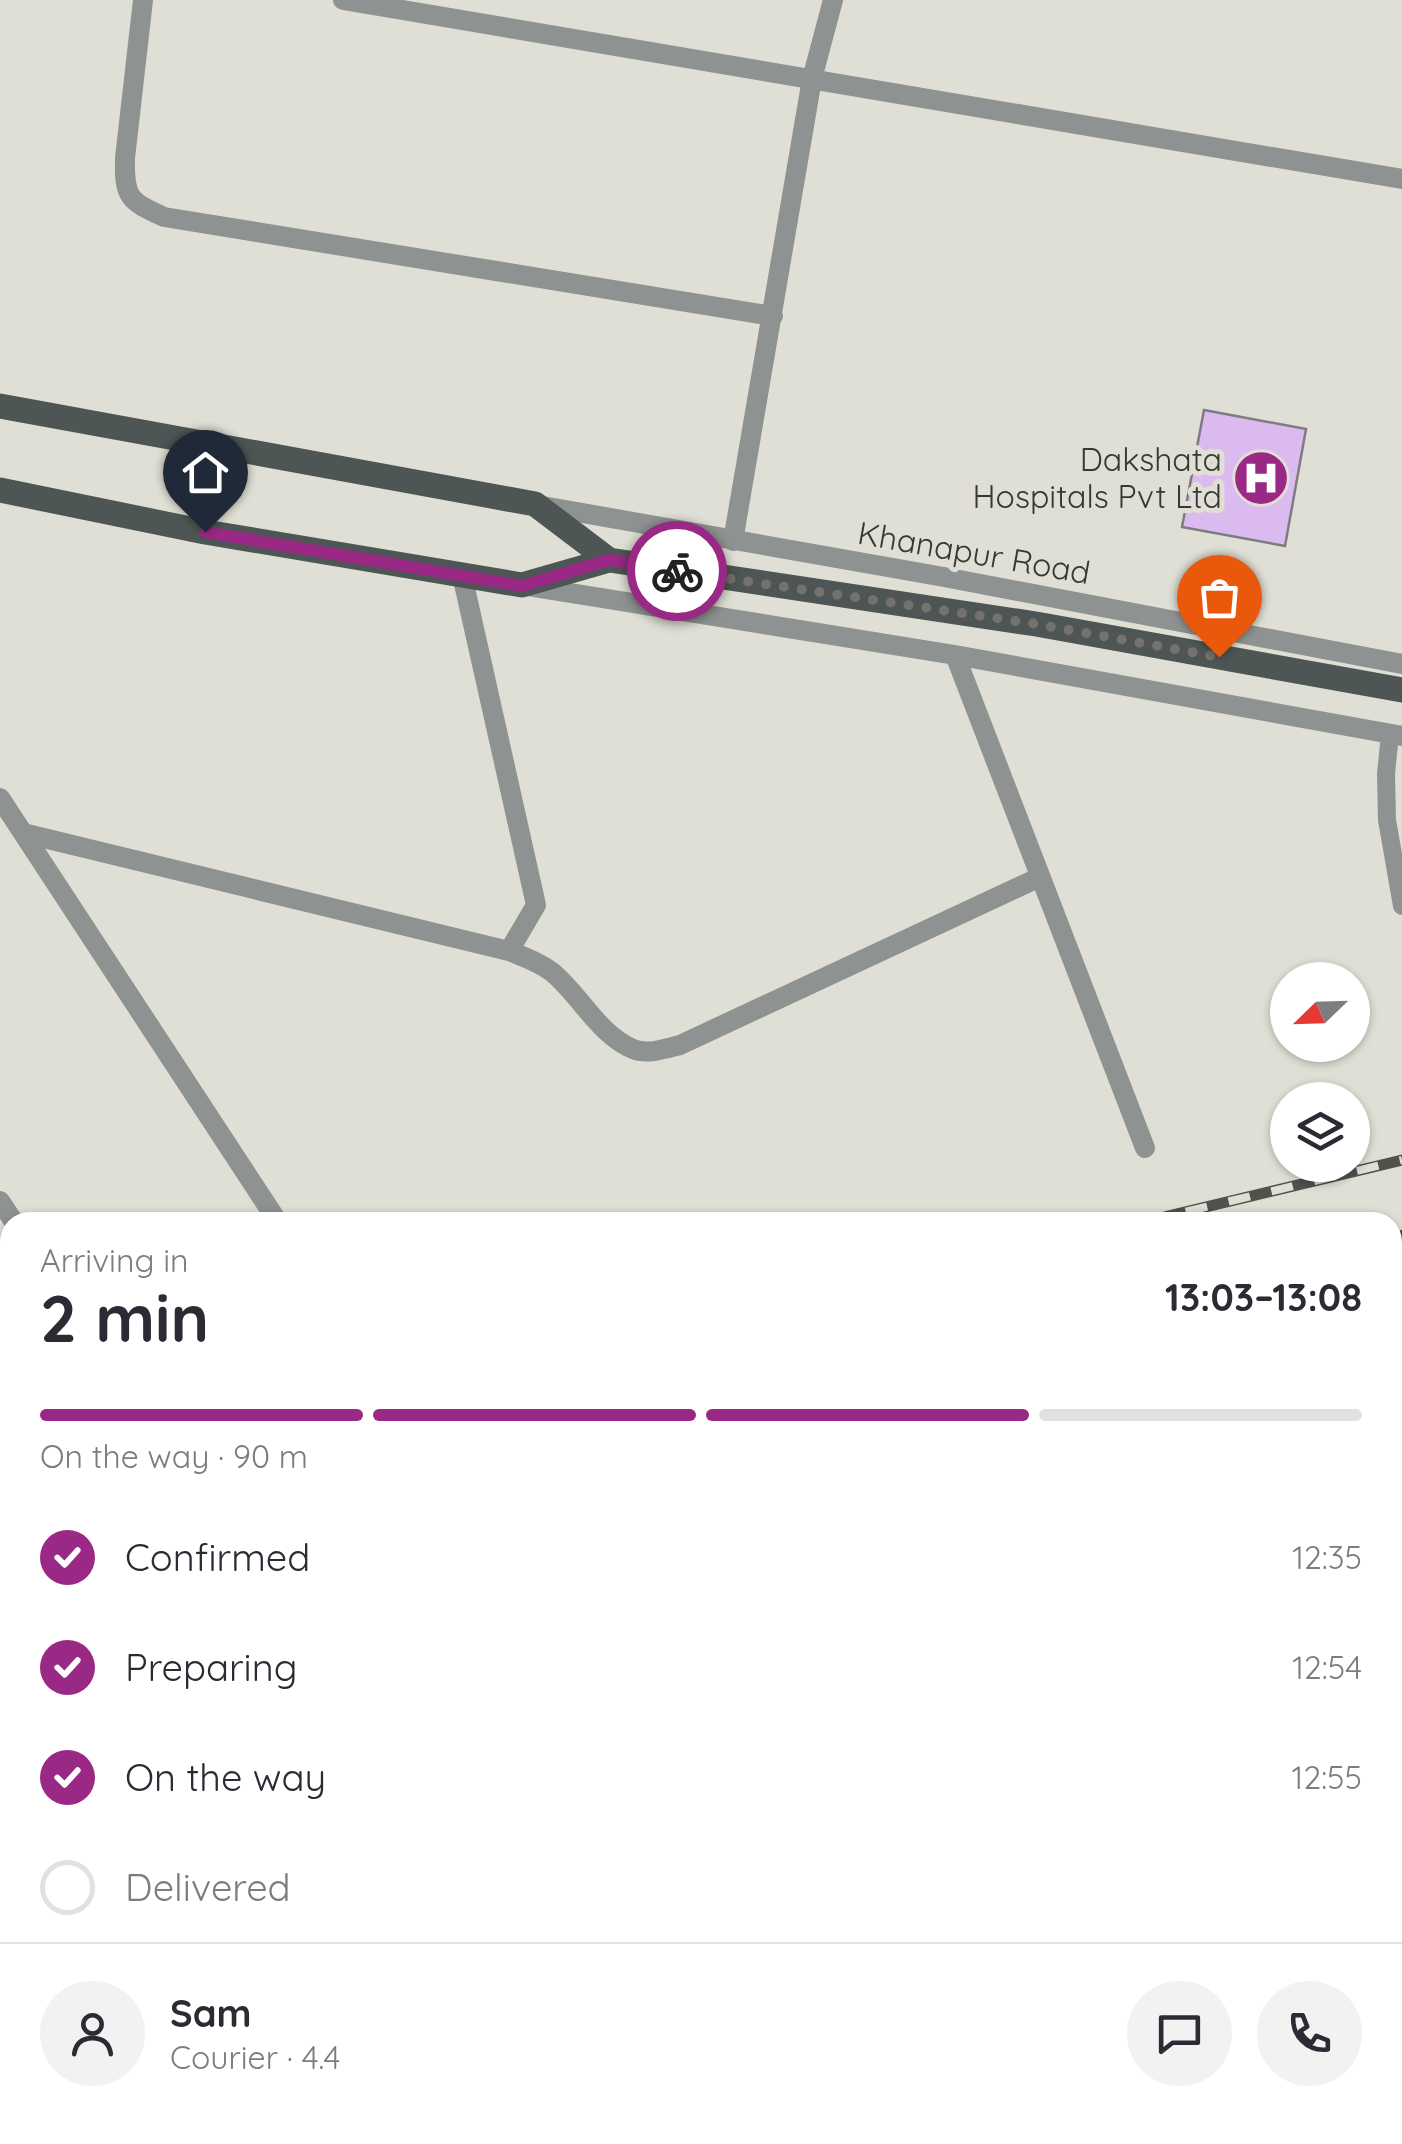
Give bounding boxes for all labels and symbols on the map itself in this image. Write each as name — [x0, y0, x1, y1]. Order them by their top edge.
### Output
pin — [163, 430, 248, 533]
place label: Dakshata Hospitals Pvt Ltd — [973, 439, 1222, 516]
hospital icon: Dakshata Hospitals Pvt Ltd — [1231, 448, 1291, 508]
street label: Khanapur Road — [855, 512, 1093, 592]
courier — [627, 521, 727, 621]
pin — [1177, 555, 1262, 658]
north arrow — [1270, 962, 1370, 1062]

